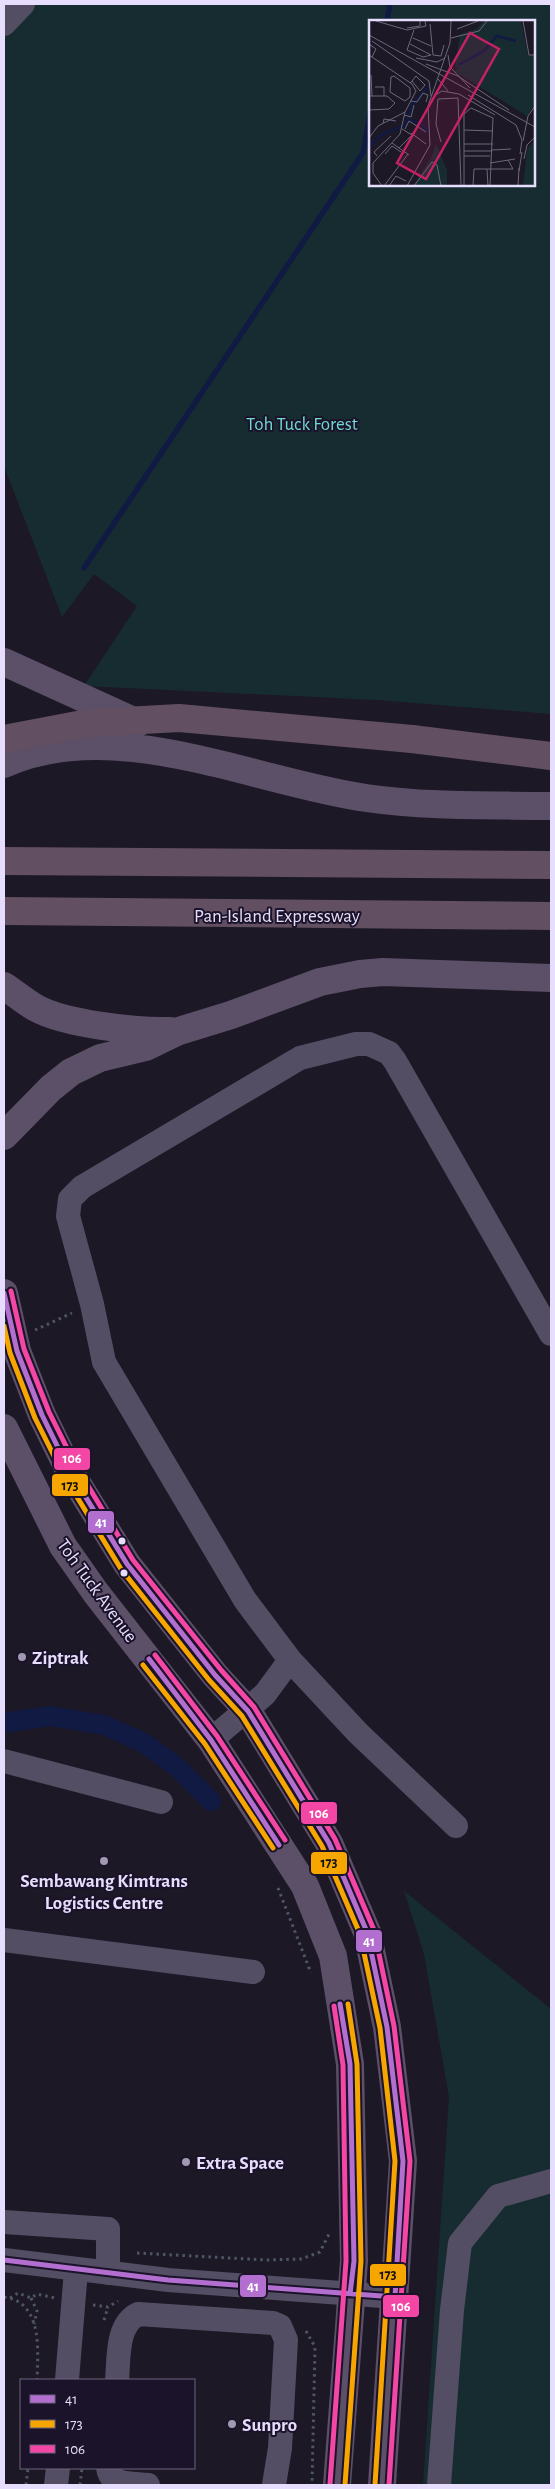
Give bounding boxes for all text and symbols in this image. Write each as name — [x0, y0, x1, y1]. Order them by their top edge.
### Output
inset map — [369, 20, 535, 186]
park label: Toh Tuck Forest — [246, 415, 358, 434]
street label: Pan-Island Expressway — [194, 907, 360, 926]
line badge: 106 — [53, 1447, 91, 1471]
text: 106 — [62, 1452, 82, 1466]
line badge: 173 — [51, 1473, 89, 1497]
text: 173 — [61, 1479, 79, 1493]
line badge: 41 — [87, 1510, 115, 1534]
text: 41 — [95, 1516, 107, 1530]
street label: Toh Tuck Avenue — [53, 1536, 140, 1646]
unlabelled marker — [117, 1536, 127, 1546]
unlabelled marker — [119, 1568, 129, 1578]
place label: Ziptrak — [32, 1649, 89, 1668]
marker: Ziptrak — [16, 1651, 28, 1663]
line badge: 106 — [300, 1801, 338, 1825]
text: 106 — [309, 1807, 329, 1821]
line badge: 173 — [310, 1851, 348, 1875]
marker: Sembawang Kimtrans Logistics Centre — [98, 1855, 110, 1867]
text: 173 — [320, 1856, 338, 1870]
place label: Sembawang Kimtrans Logistics Centre — [20, 1872, 188, 1913]
line badge: 41 — [355, 1929, 383, 1953]
text: 41 — [363, 1935, 375, 1949]
place label: Extra Space — [196, 2154, 284, 2173]
marker: Extra Space — [180, 2156, 192, 2168]
line badge: 173 — [369, 2263, 407, 2287]
text: 173 — [379, 2268, 397, 2282]
line badge: 41 — [239, 2274, 267, 2298]
text: 41 — [247, 2280, 259, 2294]
line badge: 106 — [382, 2294, 420, 2318]
text: 106 — [391, 2300, 411, 2314]
legend — [20, 2379, 195, 2469]
text: 41 — [65, 2392, 77, 2407]
place label: Sunpro — [242, 2416, 297, 2435]
text: 173 — [65, 2417, 83, 2432]
marker: Sunpro — [226, 2418, 238, 2430]
text: 106 — [65, 2442, 85, 2457]

